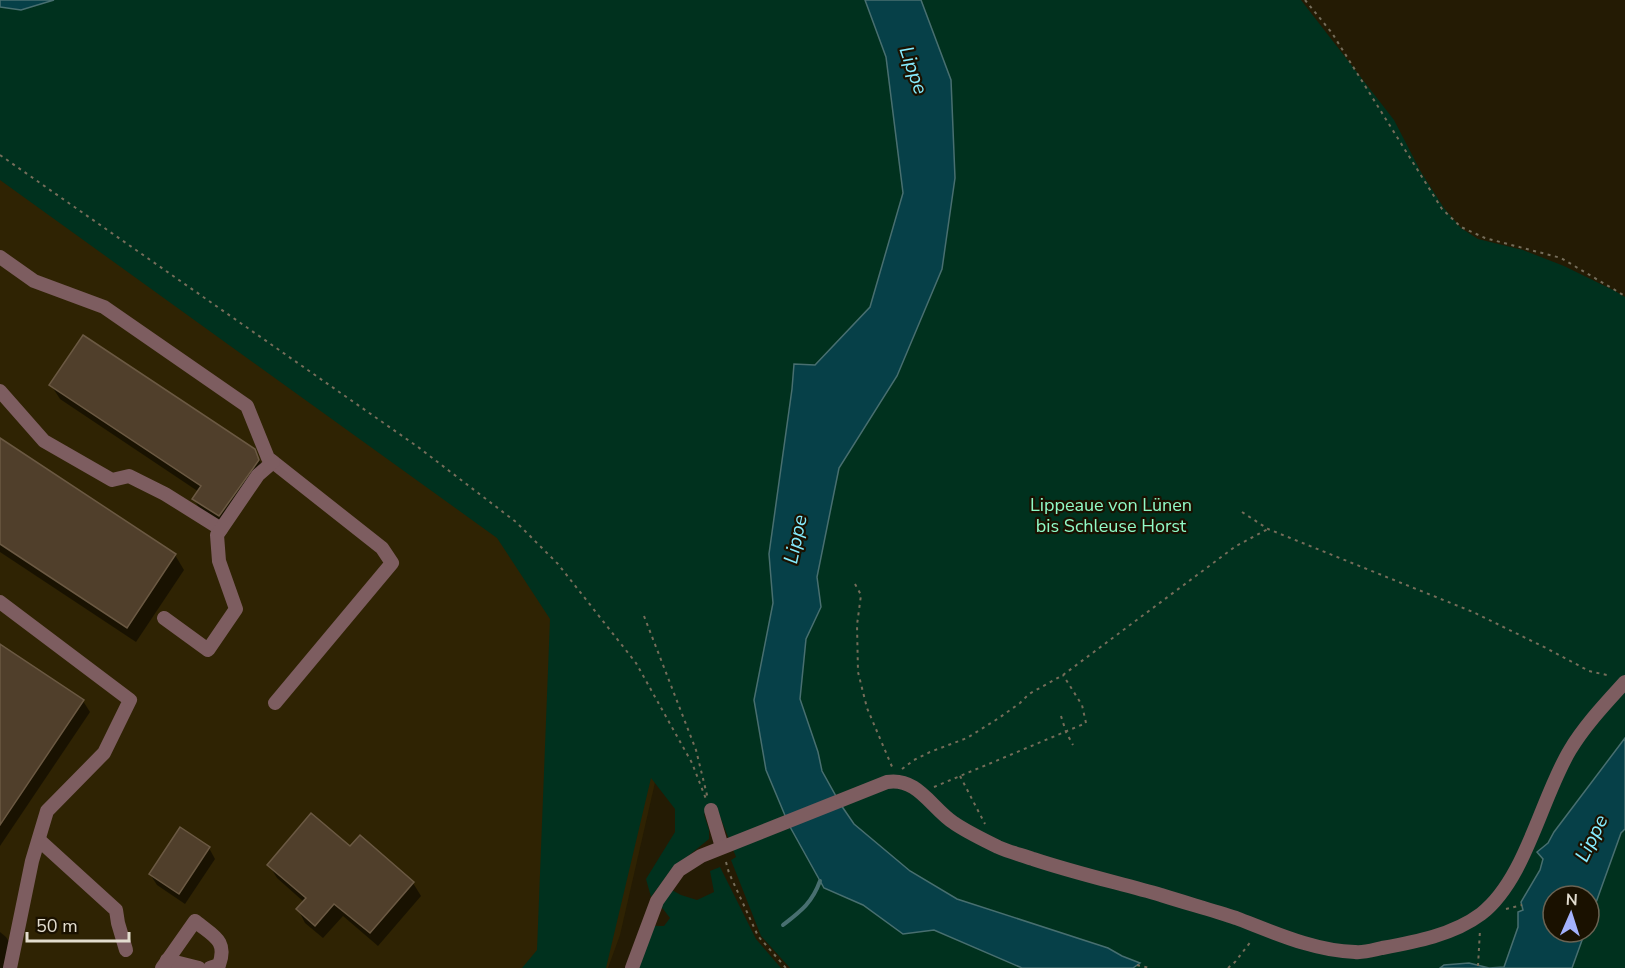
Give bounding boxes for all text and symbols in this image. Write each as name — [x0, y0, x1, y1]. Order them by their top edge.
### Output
water label: Lippe — [893, 42, 934, 98]
park label: Lippeaue von Lünen bis Schleuse Horst — [1030, 493, 1192, 538]
water label: Lippe — [777, 512, 814, 566]
water label: Lippe — [1568, 810, 1615, 866]
north arrow — [1541, 884, 1601, 944]
text: N — [1565, 889, 1578, 911]
scale bar — [27, 905, 129, 943]
text: 50 m — [36, 914, 78, 938]

